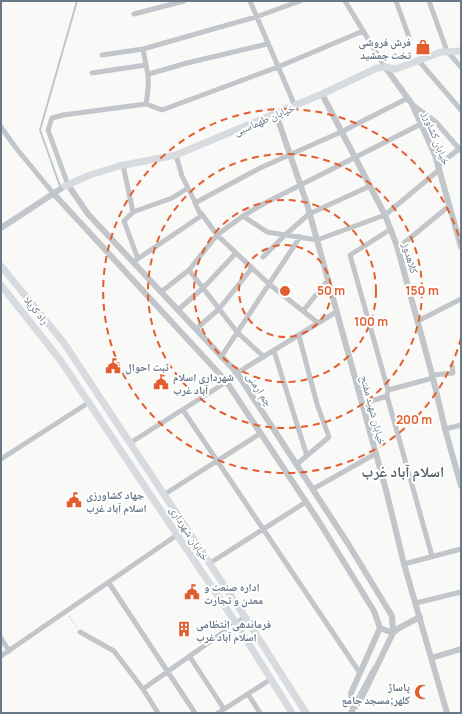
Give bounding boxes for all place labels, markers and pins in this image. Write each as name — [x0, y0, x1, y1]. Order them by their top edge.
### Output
place label: فرش فروشی تخت جمشید — [358, 34, 411, 62]
shop icon: فرش فروشی تخت جمشید — [414, 38, 432, 56]
centre of rings — [278, 284, 292, 298]
public building icon: ثبت احوال — [104, 357, 122, 375]
place label: ثبت احوال — [125, 359, 169, 375]
place label: شهرداری اسلام آباد غرب — [173, 369, 234, 397]
public building icon: شهرداری اسلام آباد غرب — [152, 373, 170, 391]
place label: جهاد کشاورزی اسلام آباد غرب — [86, 487, 147, 516]
public building icon: جهاد کشاورزی اسلام آباد غرب — [65, 491, 83, 509]
place label: اداره صنعت و معدن و تجارت — [204, 579, 263, 608]
public building icon: اداره صنعت و معدن و تجارت — [183, 583, 201, 601]
place label: فرماندهی انتظامی اسلام آباد غرب — [196, 616, 271, 645]
building icon: فرماندهی انتظامی اسلام آباد غرب — [175, 620, 193, 638]
place label: پاساژ کلهر;مسجد جامع — [342, 679, 410, 708]
mosque icon: پاساژ کلهر;مسجد جامع — [413, 683, 431, 701]

